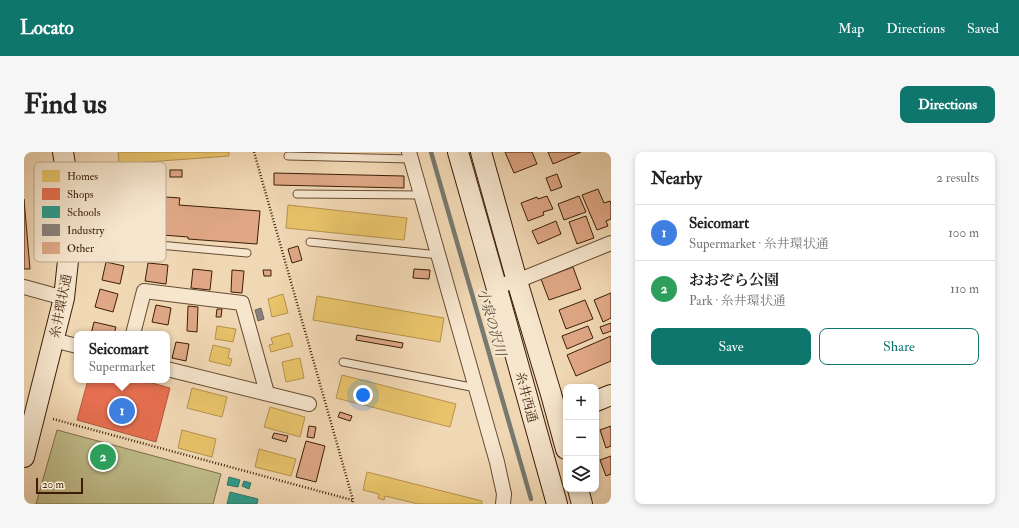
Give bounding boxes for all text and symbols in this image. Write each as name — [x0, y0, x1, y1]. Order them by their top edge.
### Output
text: Locato — [20, 16, 74, 40]
text: Map — [838, 20, 864, 37]
text: Directions — [886, 20, 945, 37]
text: Saved — [967, 20, 999, 37]
button: Directions — [900, 86, 995, 123]
text: Find us — [24, 87, 107, 122]
legend — [34, 162, 166, 262]
text: Nearby — [651, 168, 702, 189]
text: Homes — [67, 170, 98, 183]
text: 2 results — [936, 170, 979, 186]
text: Shops — [67, 188, 94, 202]
text: Schools — [67, 206, 101, 219]
text: Seicomart — [689, 214, 749, 233]
text: Industry — [67, 224, 105, 238]
text: 1 — [662, 225, 666, 241]
text: 100 m — [948, 225, 979, 241]
text: Supermarket · 糸井環状通 — [689, 236, 829, 252]
text: Other — [67, 242, 95, 255]
text: おおぞら公園 — [689, 271, 779, 290]
street label: 糸井環状通 — [47, 273, 75, 340]
text: 2 — [661, 281, 667, 297]
text: 110 m — [950, 281, 979, 297]
water label: 小泉の沢川 — [474, 286, 510, 360]
text: Park · 糸井環状通 — [689, 293, 786, 309]
button: Save — [651, 328, 811, 365]
button: Share — [819, 328, 979, 365]
popup — [74, 331, 170, 383]
text: Seicomart — [89, 340, 149, 359]
text: Supermarket — [89, 359, 155, 375]
street label: 糸井西通 — [512, 370, 540, 424]
map controls — [563, 384, 599, 492]
button: + — [563, 384, 599, 420]
your location — [353, 385, 373, 405]
pin: 1 — [109, 396, 135, 426]
button: − — [563, 420, 599, 456]
pin: 2 — [90, 442, 116, 472]
button: layers — [563, 456, 599, 492]
scale bar — [36, 476, 83, 495]
text: 20 m — [42, 478, 64, 491]

